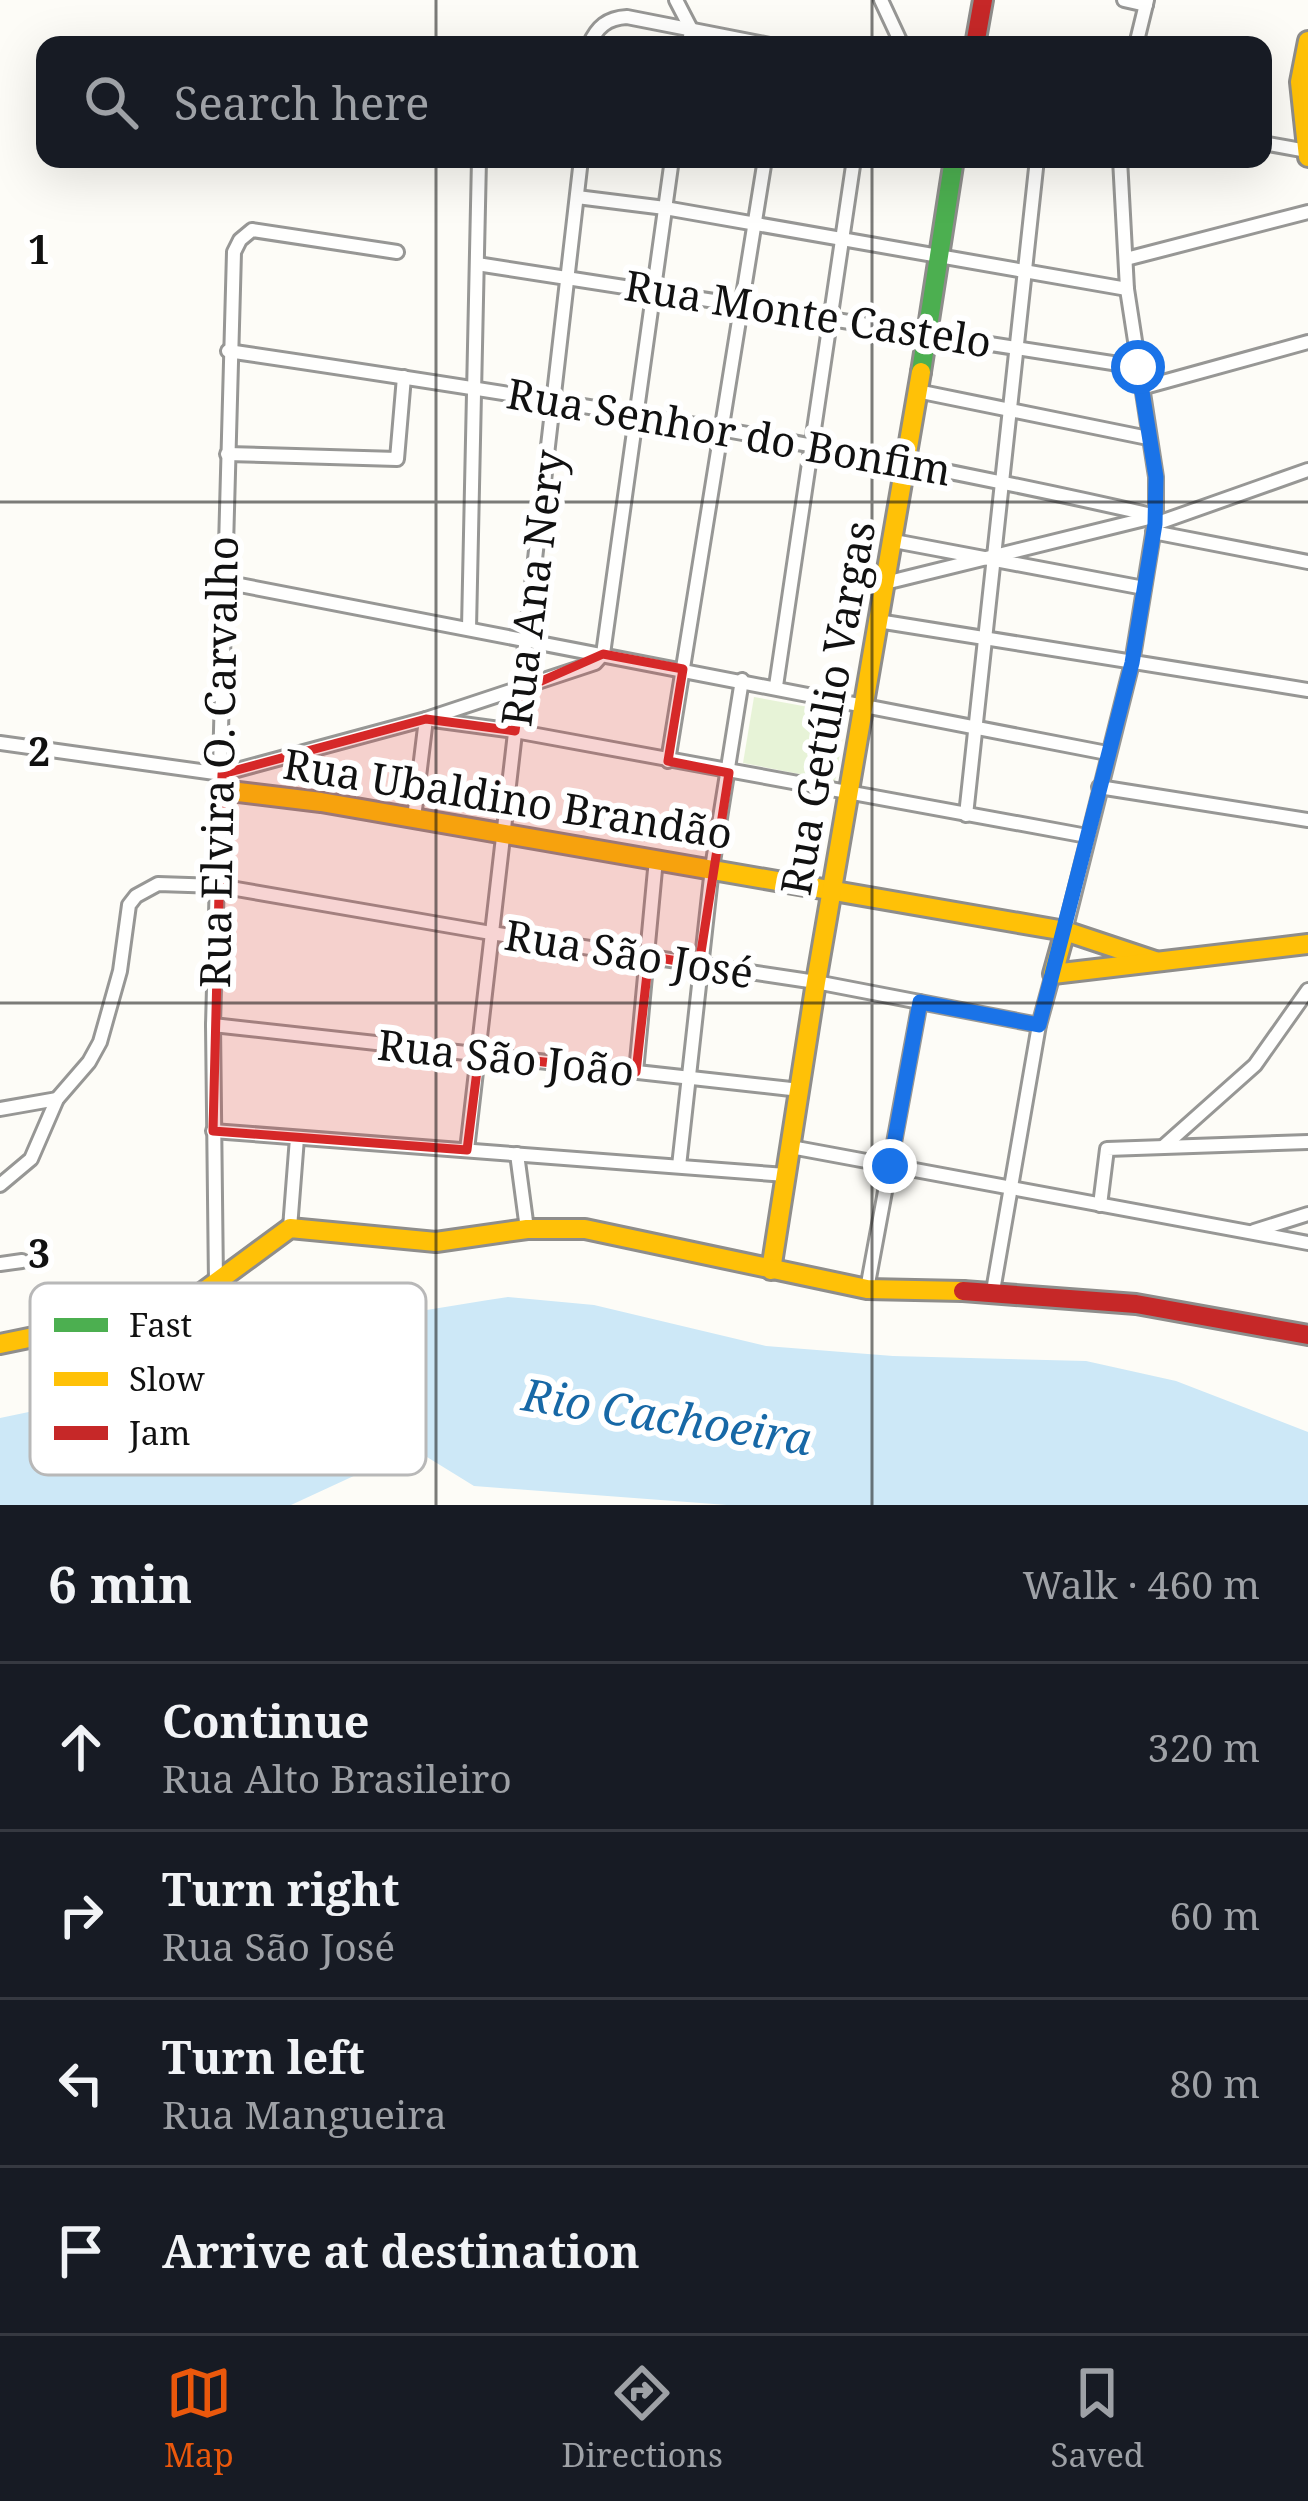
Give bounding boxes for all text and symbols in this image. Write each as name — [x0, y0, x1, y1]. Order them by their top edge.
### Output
search box — [36, 36, 1272, 168]
icon: search — [78, 69, 144, 135]
text: Search here — [174, 72, 429, 133]
text: 1 — [28, 222, 50, 275]
street label: Rua Monte Castelo — [621, 255, 996, 370]
route start — [1111, 340, 1165, 394]
street label: Rua Senhor do Bonfim — [503, 363, 956, 498]
street label: Rua Ana Nery — [486, 446, 577, 729]
street label: Rua Getúlio Vargas — [766, 516, 887, 899]
street label: Rua Elvira O. Carvalho — [185, 535, 250, 988]
text: 2 — [28, 724, 50, 777]
street label: Rua Ubaldino Brandão — [280, 734, 737, 861]
street label: Rua São José — [501, 905, 758, 1000]
street label: Rua São João — [375, 1015, 637, 1098]
route end — [863, 1139, 917, 1193]
text: 3 — [28, 1226, 50, 1279]
legend — [30, 1283, 426, 1475]
text: Fast — [129, 1302, 192, 1347]
text: Slow — [129, 1356, 205, 1401]
water label: Rio Cachoeira — [517, 1362, 816, 1468]
text: Jam — [128, 1410, 191, 1455]
text: 6 min — [48, 1548, 192, 1618]
text: Walk · 460 m — [1023, 1557, 1260, 1610]
text: Continue — [162, 1690, 370, 1751]
icon: ahead — [48, 1714, 114, 1780]
text: 320 m — [1148, 1720, 1260, 1773]
text: Rua Alto Brasileiro — [162, 1751, 512, 1804]
text: Turn right — [162, 1858, 399, 1919]
icon: right — [48, 1882, 114, 1948]
text: 60 m — [1169, 1888, 1260, 1941]
text: Rua São José — [162, 1919, 395, 1972]
text: Turn left — [162, 2026, 365, 2087]
icon: left — [48, 2050, 114, 2116]
text: 80 m — [1169, 2056, 1260, 2109]
text: Rua Mangueira — [162, 2087, 447, 2140]
icon: arrive — [48, 2218, 114, 2284]
text: Arrive at destination — [162, 2220, 640, 2281]
tab: Map — [164, 2360, 234, 2477]
tab: Directions — [561, 2360, 723, 2477]
tab: Saved — [1051, 2360, 1144, 2477]

